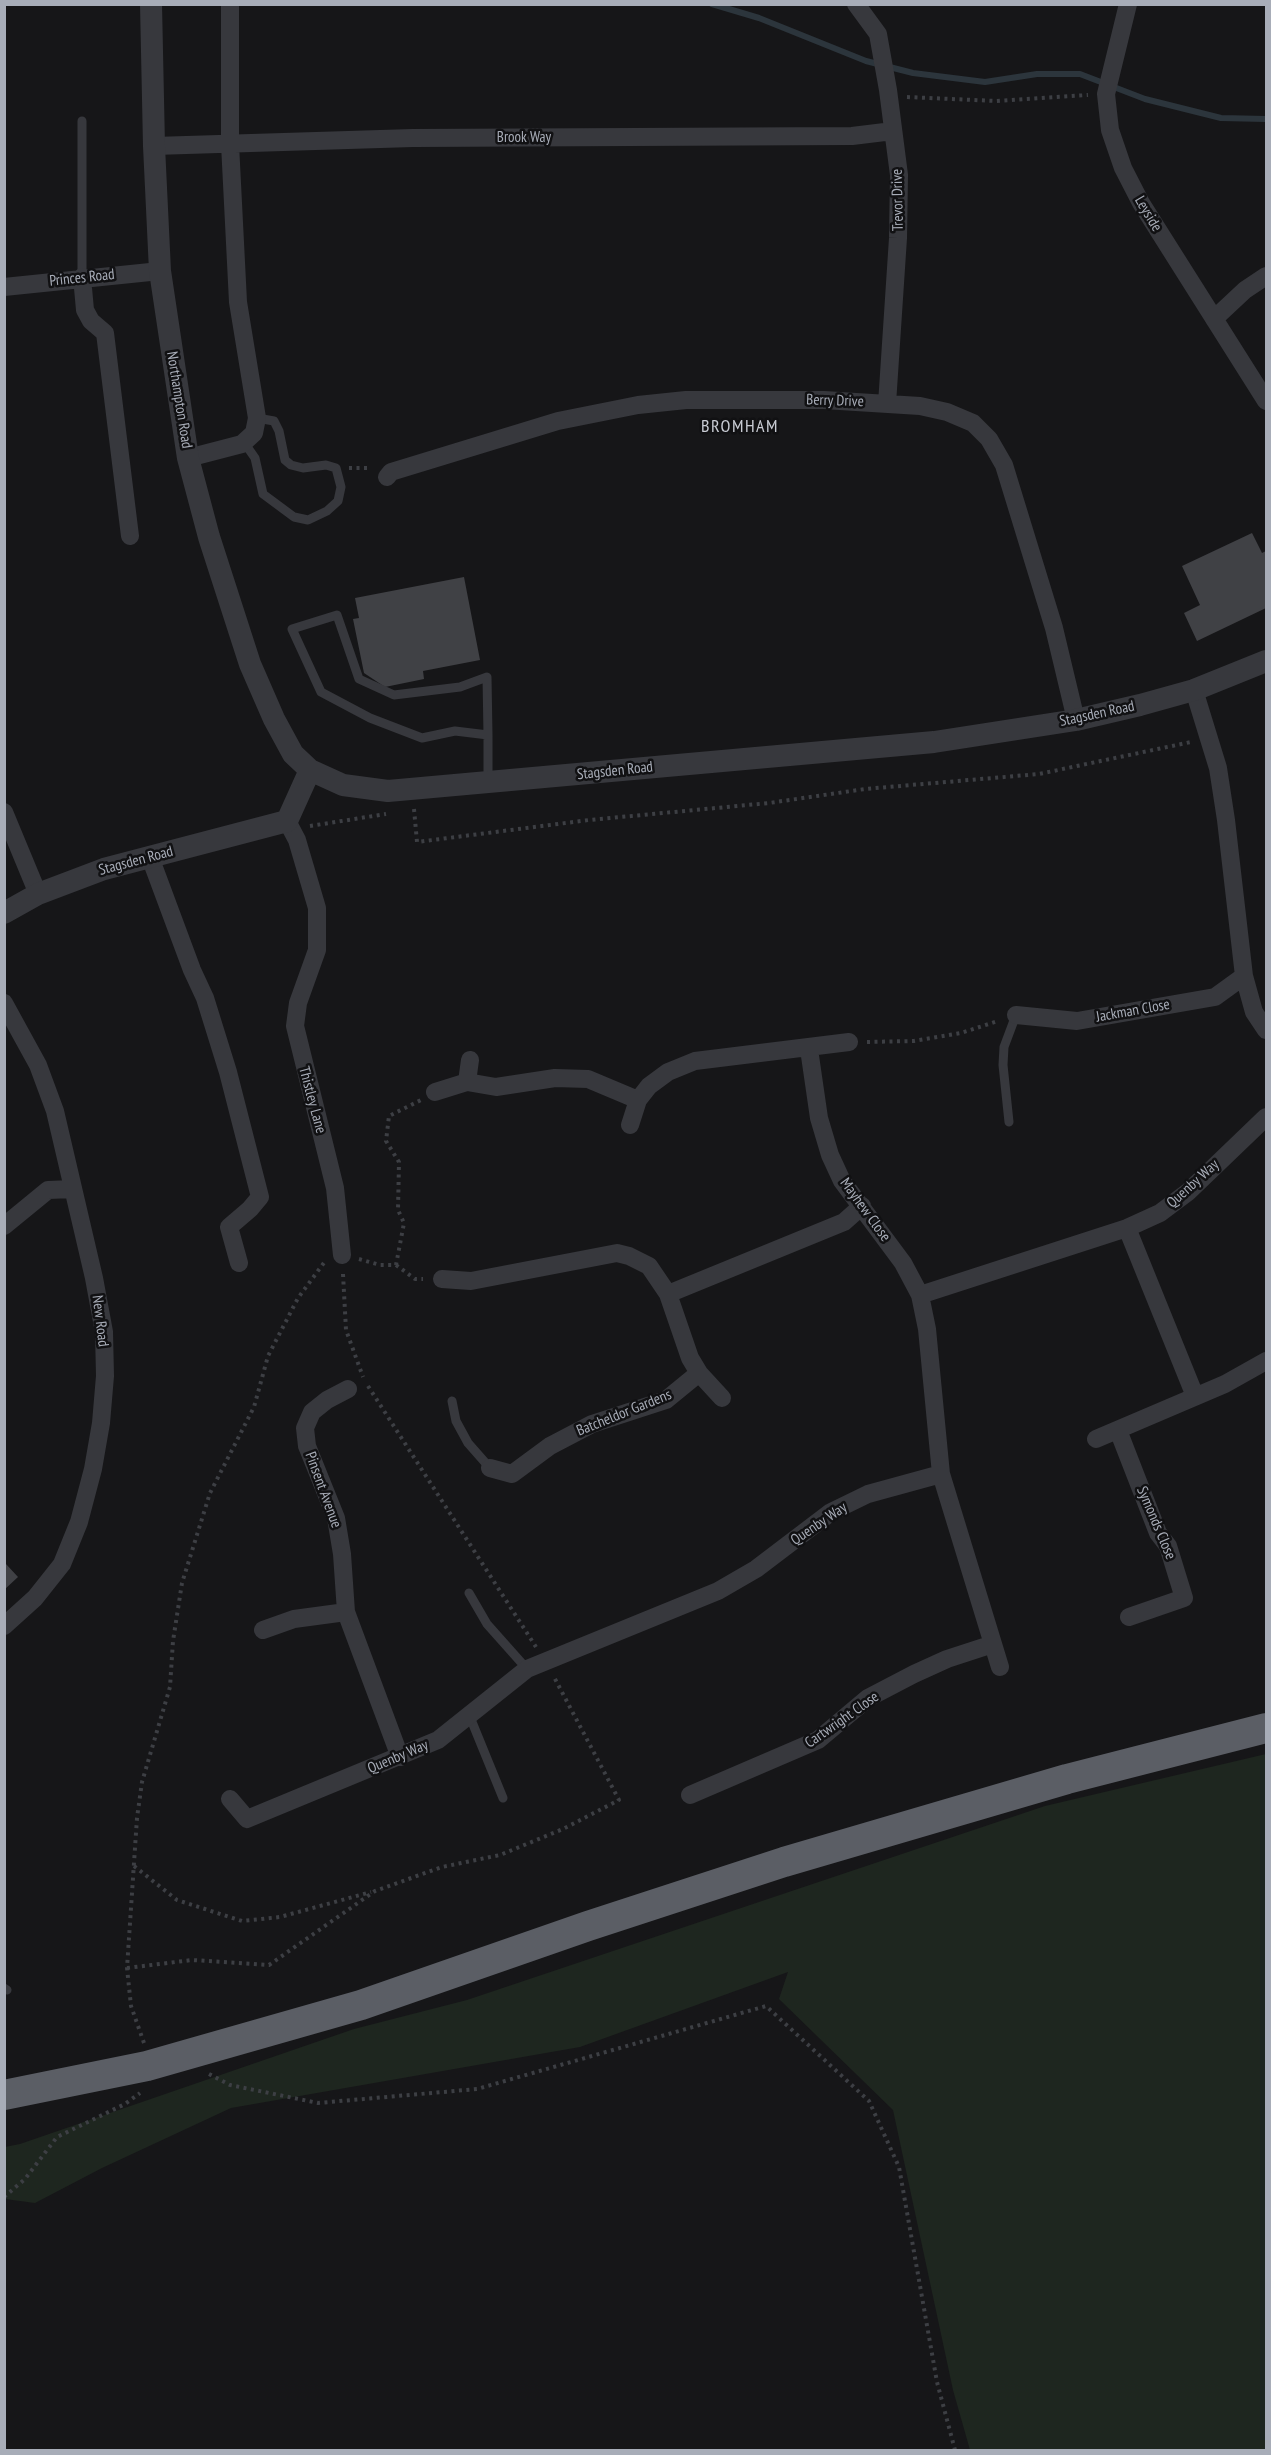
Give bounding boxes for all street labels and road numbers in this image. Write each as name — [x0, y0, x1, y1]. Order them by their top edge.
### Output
street label: Brook Way — [497, 129, 551, 147]
street label: Trevor Drive — [888, 169, 908, 231]
street label: Leyside — [1130, 193, 1166, 235]
street label: Princes Road — [49, 266, 115, 290]
street label: Northampton Road — [162, 350, 196, 450]
street label: Berry Drive — [806, 391, 864, 411]
street label: Stagsden Road — [1058, 697, 1136, 731]
street label: Stagsden Road — [576, 758, 654, 784]
street label: Stagsden Road — [97, 842, 175, 880]
street label: Jackman Close — [1095, 996, 1171, 1026]
street label: Thistley Lane — [294, 1064, 330, 1136]
street label: Quenby Way — [1163, 1156, 1223, 1212]
street label: Mayhew Close — [836, 1175, 894, 1245]
street label: New Road — [88, 1294, 112, 1348]
street label: Batcheldor Gardens — [574, 1386, 674, 1440]
street label: Pinsent Avenue — [301, 1449, 345, 1531]
street label: Symonds Close — [1133, 1484, 1179, 1562]
street label: Quenby Way — [787, 1499, 851, 1549]
street label: Cartwright Close — [802, 1688, 882, 1752]
street label: Quenby Way — [365, 1736, 431, 1778]

